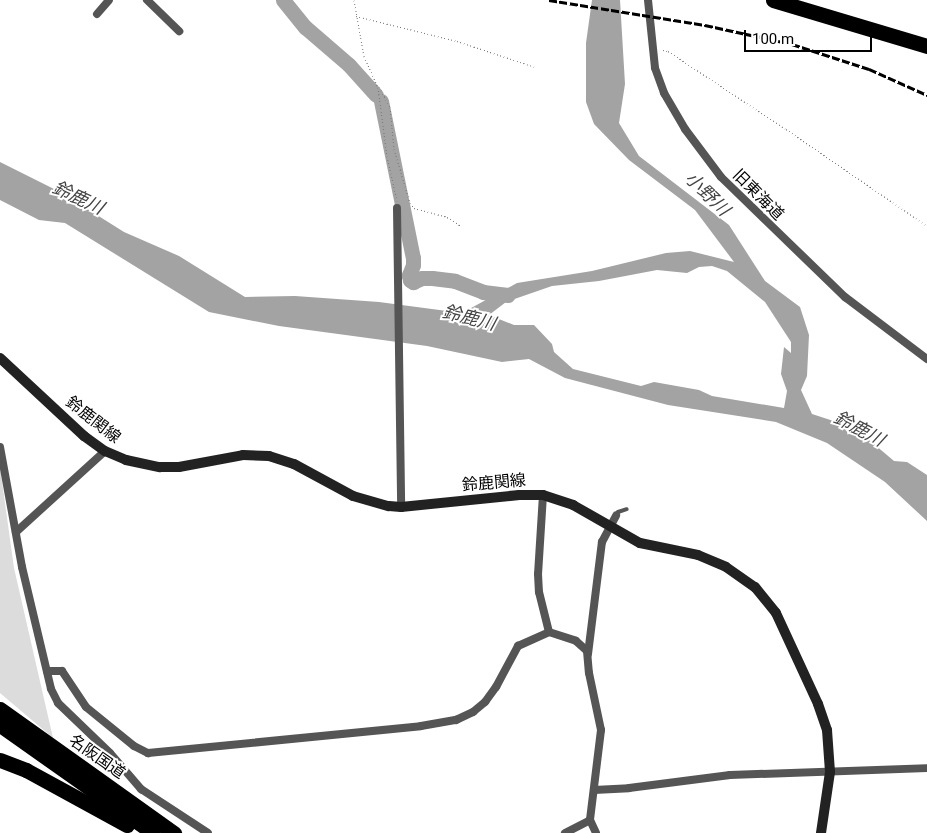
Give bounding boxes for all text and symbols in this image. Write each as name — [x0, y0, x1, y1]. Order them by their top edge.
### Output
scale bar — [747, 20, 874, 52]
text: 100 m — [752, 30, 794, 48]
street label: 旧東海道 — [729, 166, 787, 224]
water label: 小野川 — [680, 167, 734, 221]
water label: 鈴鹿川 — [49, 177, 107, 219]
water label: 鈴鹿川 — [440, 301, 498, 335]
street label: 鈴鹿関線 — [62, 393, 124, 447]
water label: 鈴鹿川 — [830, 407, 888, 451]
street label: 鈴鹿関線 — [461, 471, 527, 495]
street label: 名阪国道 — [65, 731, 129, 783]

